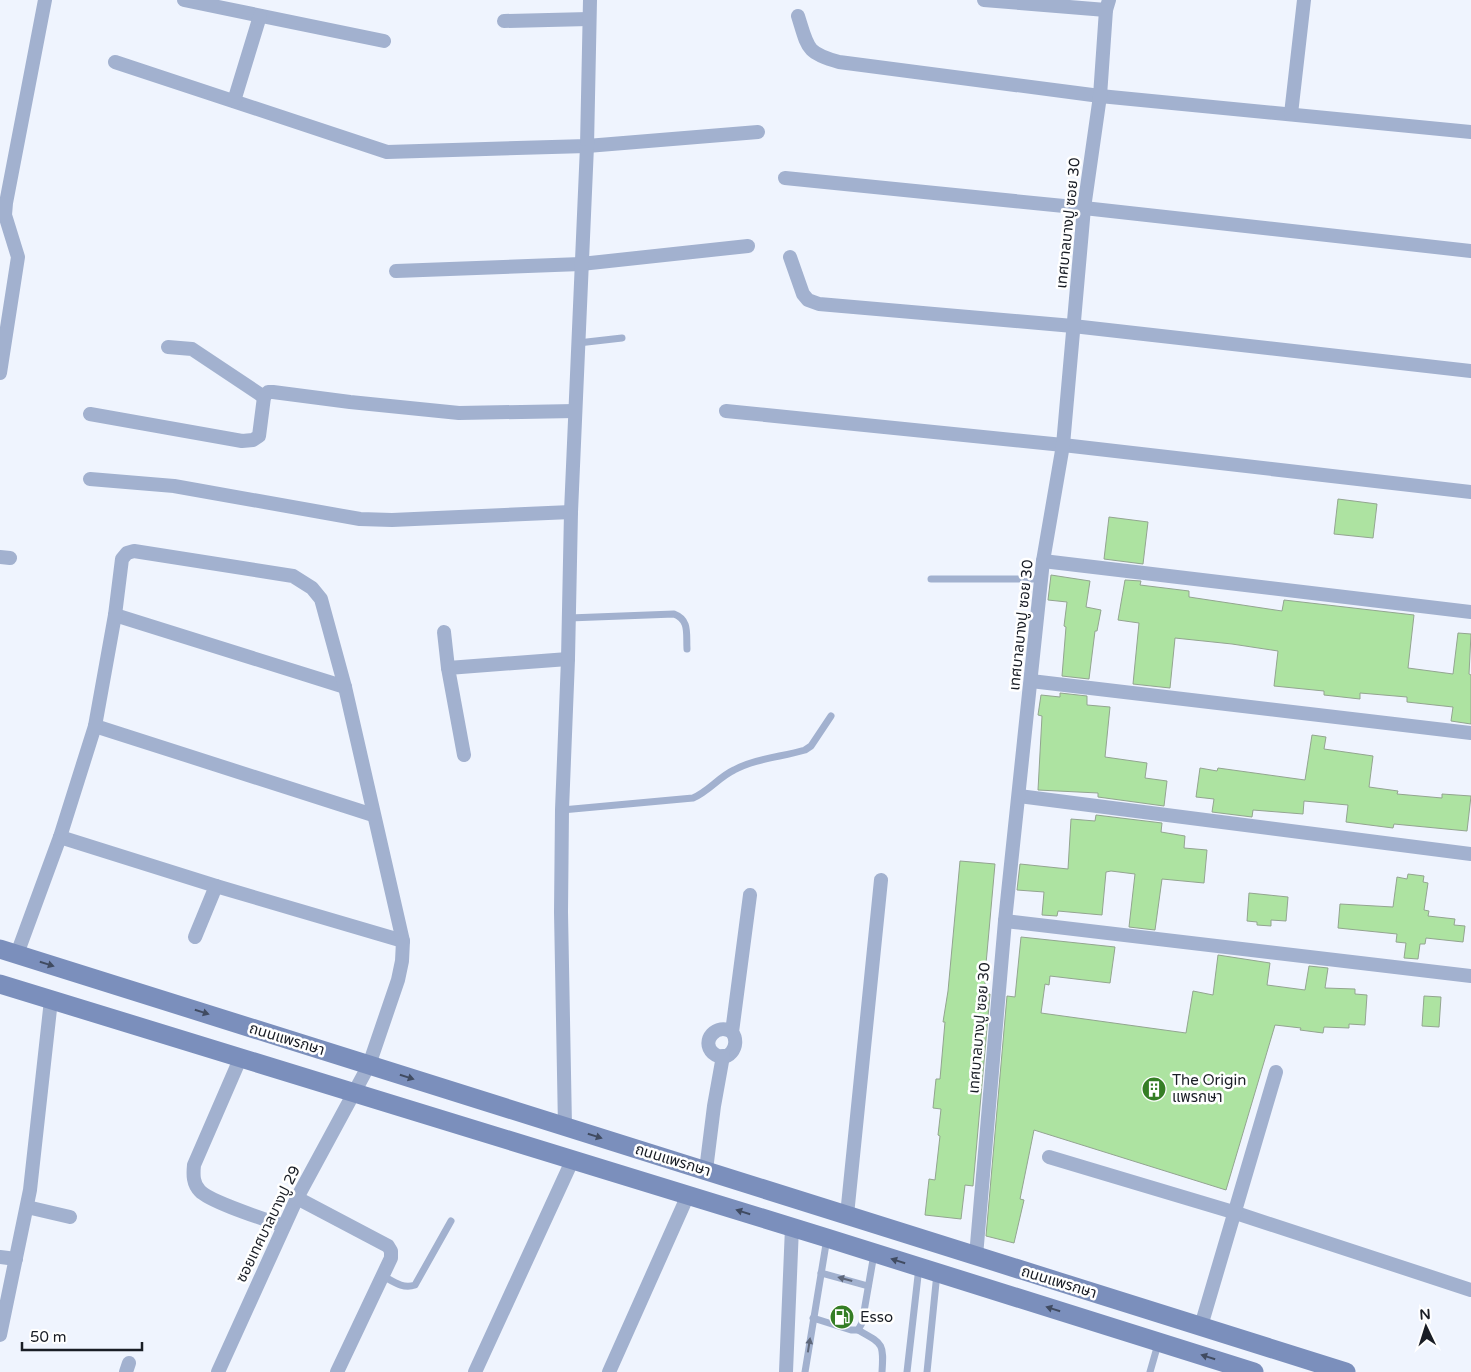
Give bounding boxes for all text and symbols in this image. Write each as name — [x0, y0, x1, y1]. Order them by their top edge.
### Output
street label: เทศบาลบางปู ซอย 30 — [1052, 157, 1084, 289]
street label: เทศบาลบางปู ซอย 30 — [1005, 559, 1037, 691]
one-way arrow — [39, 960, 54, 968]
street label: เทศบาลบางปู ซอย 30 — [964, 962, 994, 1094]
one-way arrow — [194, 1009, 209, 1017]
street label: ถนนแพรกษา — [247, 1019, 327, 1059]
place label: The Origin แพรกษา — [1172, 1071, 1246, 1106]
one-way arrow — [399, 1074, 414, 1081]
building icon: The Origin แพรกษา — [1141, 1076, 1167, 1102]
one-way arrow — [588, 1133, 603, 1141]
street label: ถนนแพรกษา — [633, 1140, 713, 1180]
street label: ซอยเทศบาลบางปู 29 — [232, 1163, 304, 1285]
one-way arrow — [735, 1207, 750, 1215]
one-way arrow — [890, 1256, 905, 1264]
street label: ถนนแพรกษา — [1019, 1262, 1099, 1302]
one-way arrow — [837, 1275, 852, 1283]
north arrow — [1401, 1302, 1451, 1352]
fuel station icon: Esso — [829, 1304, 855, 1330]
one-way arrow — [1045, 1304, 1060, 1312]
text: N — [1419, 1306, 1431, 1323]
place label: Esso — [860, 1308, 893, 1326]
scale bar — [22, 1320, 142, 1352]
text: 50 m — [30, 1328, 67, 1346]
one-way arrow — [805, 1337, 813, 1353]
one-way arrow — [1200, 1353, 1215, 1361]

